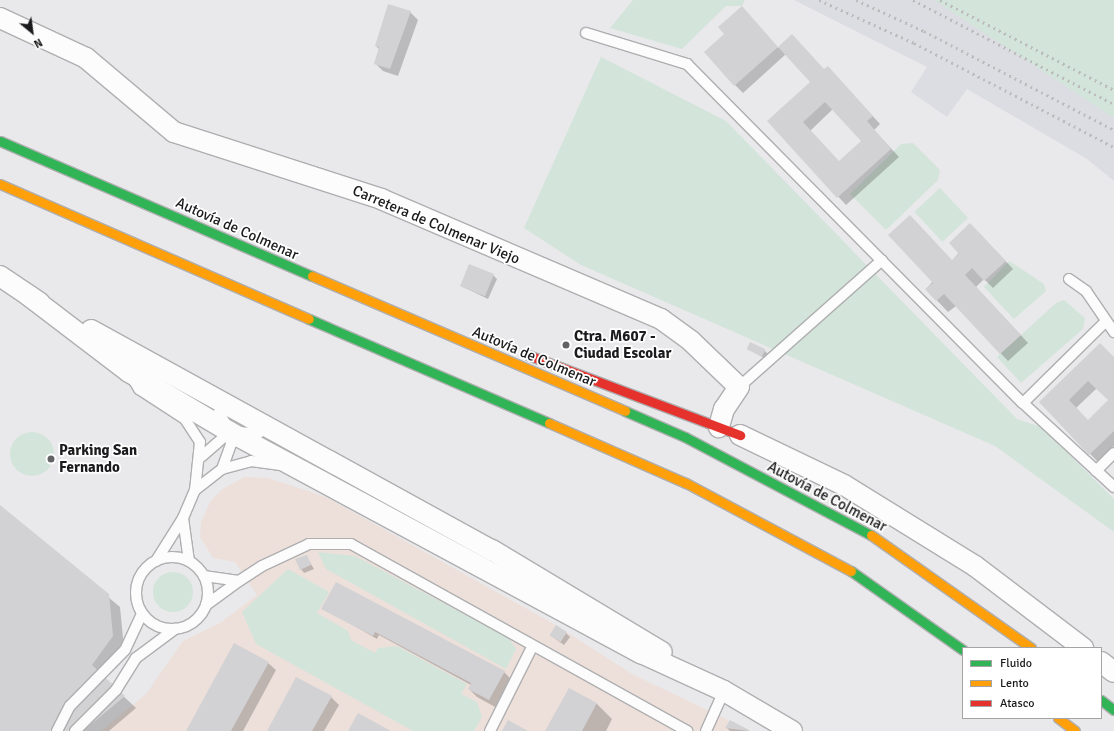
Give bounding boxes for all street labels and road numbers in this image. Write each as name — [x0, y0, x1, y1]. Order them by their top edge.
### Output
street label: Carretera de Colmenar Viejo — [350, 182, 522, 268]
street label: Autovía de Colmenar — [173, 194, 301, 264]
street label: Autovía de Colmenar — [469, 323, 599, 391]
street label: Autovía de Colmenar — [764, 458, 890, 536]

